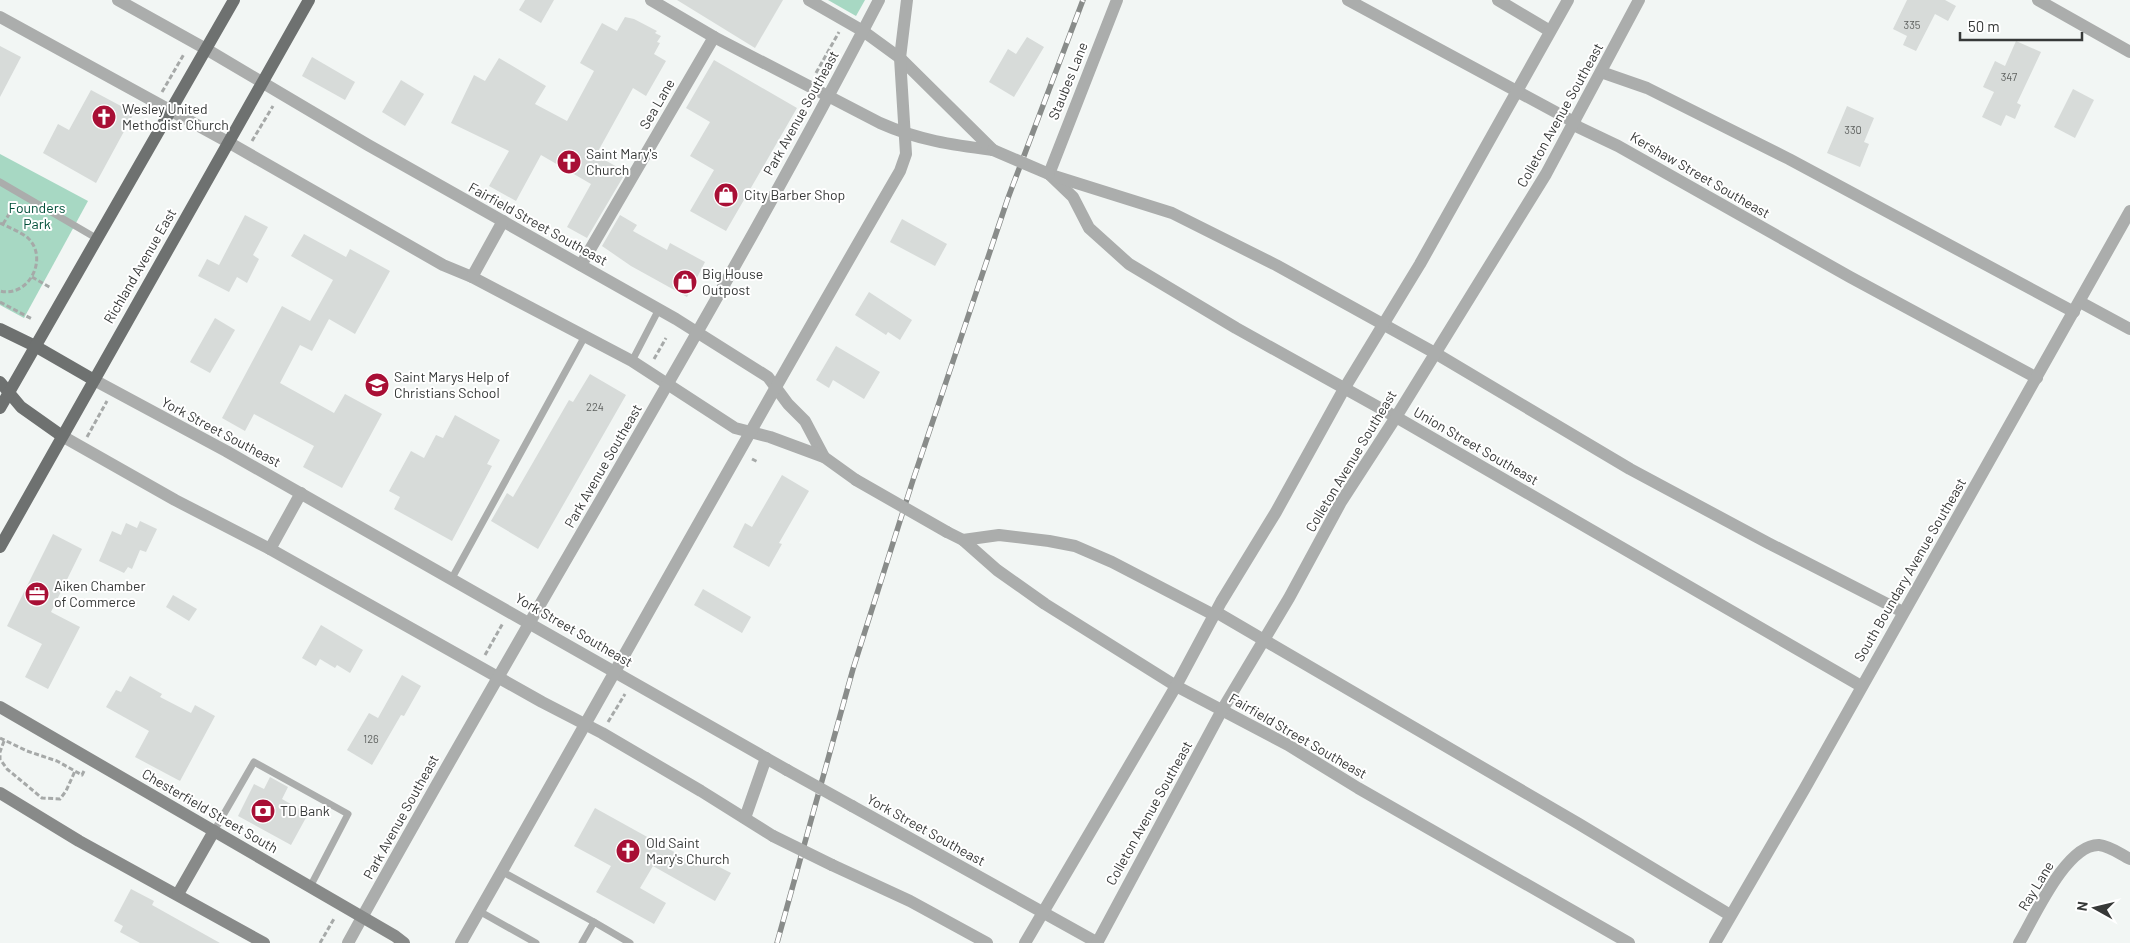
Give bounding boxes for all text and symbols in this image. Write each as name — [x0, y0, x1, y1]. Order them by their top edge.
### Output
scale bar — [1960, 10, 2082, 42]
text: 50 m — [1968, 17, 2000, 35]
house number: 335 — [1904, 18, 1921, 31]
street label: Staubes Lane — [1044, 39, 1091, 122]
street label: Colleton Avenue Southeast — [1513, 40, 1606, 190]
street label: Park Avenue Southeast — [759, 47, 842, 178]
house number: 347 — [2001, 70, 2017, 83]
street label: Sea Lane — [635, 75, 678, 132]
place label: Wesley United Methodist Church — [122, 100, 229, 133]
church icon: Wesley United Methodist Church — [91, 104, 117, 130]
house number: 330 — [1844, 123, 1862, 136]
street label: Kershaw Street Southeast — [1627, 128, 1773, 222]
place label: Saint Mary's Church — [586, 145, 658, 178]
church icon: Saint Mary's Church — [556, 149, 582, 175]
street label: Fairfield Street Southeast — [466, 178, 611, 269]
shop icon: City Barber Shop — [713, 182, 739, 208]
place label: City Barber Shop — [744, 186, 845, 203]
park label: Founders Park — [9, 199, 66, 232]
street label: Richland Avenue East — [100, 205, 179, 326]
place label: Big House Outpost — [702, 265, 763, 298]
shop icon: Big House Outpost — [672, 269, 698, 295]
place label: Saint Marys Help of Christians School — [394, 368, 509, 401]
school or university icon: Saint Marys Help of Christians School — [364, 372, 390, 398]
street label: Colleton Avenue Southeast — [1301, 387, 1400, 535]
street label: York Street Southeast — [159, 393, 284, 470]
house number: 224 — [586, 400, 604, 413]
street label: Park Avenue Southeast — [560, 401, 645, 531]
street label: Union Street Southeast — [1411, 403, 1542, 488]
street label: South Boundary Avenue Southeast — [1850, 475, 1969, 665]
place label: Aiken Chamber of Commerce — [54, 577, 146, 610]
office icon: Aiken Chamber of Commerce — [24, 581, 50, 607]
street label: York Street Southeast — [512, 589, 636, 670]
street label: Fairfield Street Southeast — [1226, 689, 1370, 782]
house number: 126 — [363, 732, 379, 745]
street label: Colleton Avenue Southeast — [1102, 738, 1195, 888]
street label: Park Avenue Southeast — [359, 751, 442, 882]
street label: Chesterfield Street South — [139, 765, 281, 856]
street label: York Street Southeast — [864, 790, 988, 869]
bank icon: TD Bank — [250, 798, 276, 824]
place label: TD Bank — [280, 802, 330, 819]
place label: Old Saint Mary's Church — [646, 834, 730, 867]
church icon: Old Saint Mary's Church — [615, 838, 641, 864]
street label: Ray Lane — [2014, 858, 2057, 914]
north arrow — [2070, 883, 2120, 933]
text: N — [2073, 900, 2091, 912]

